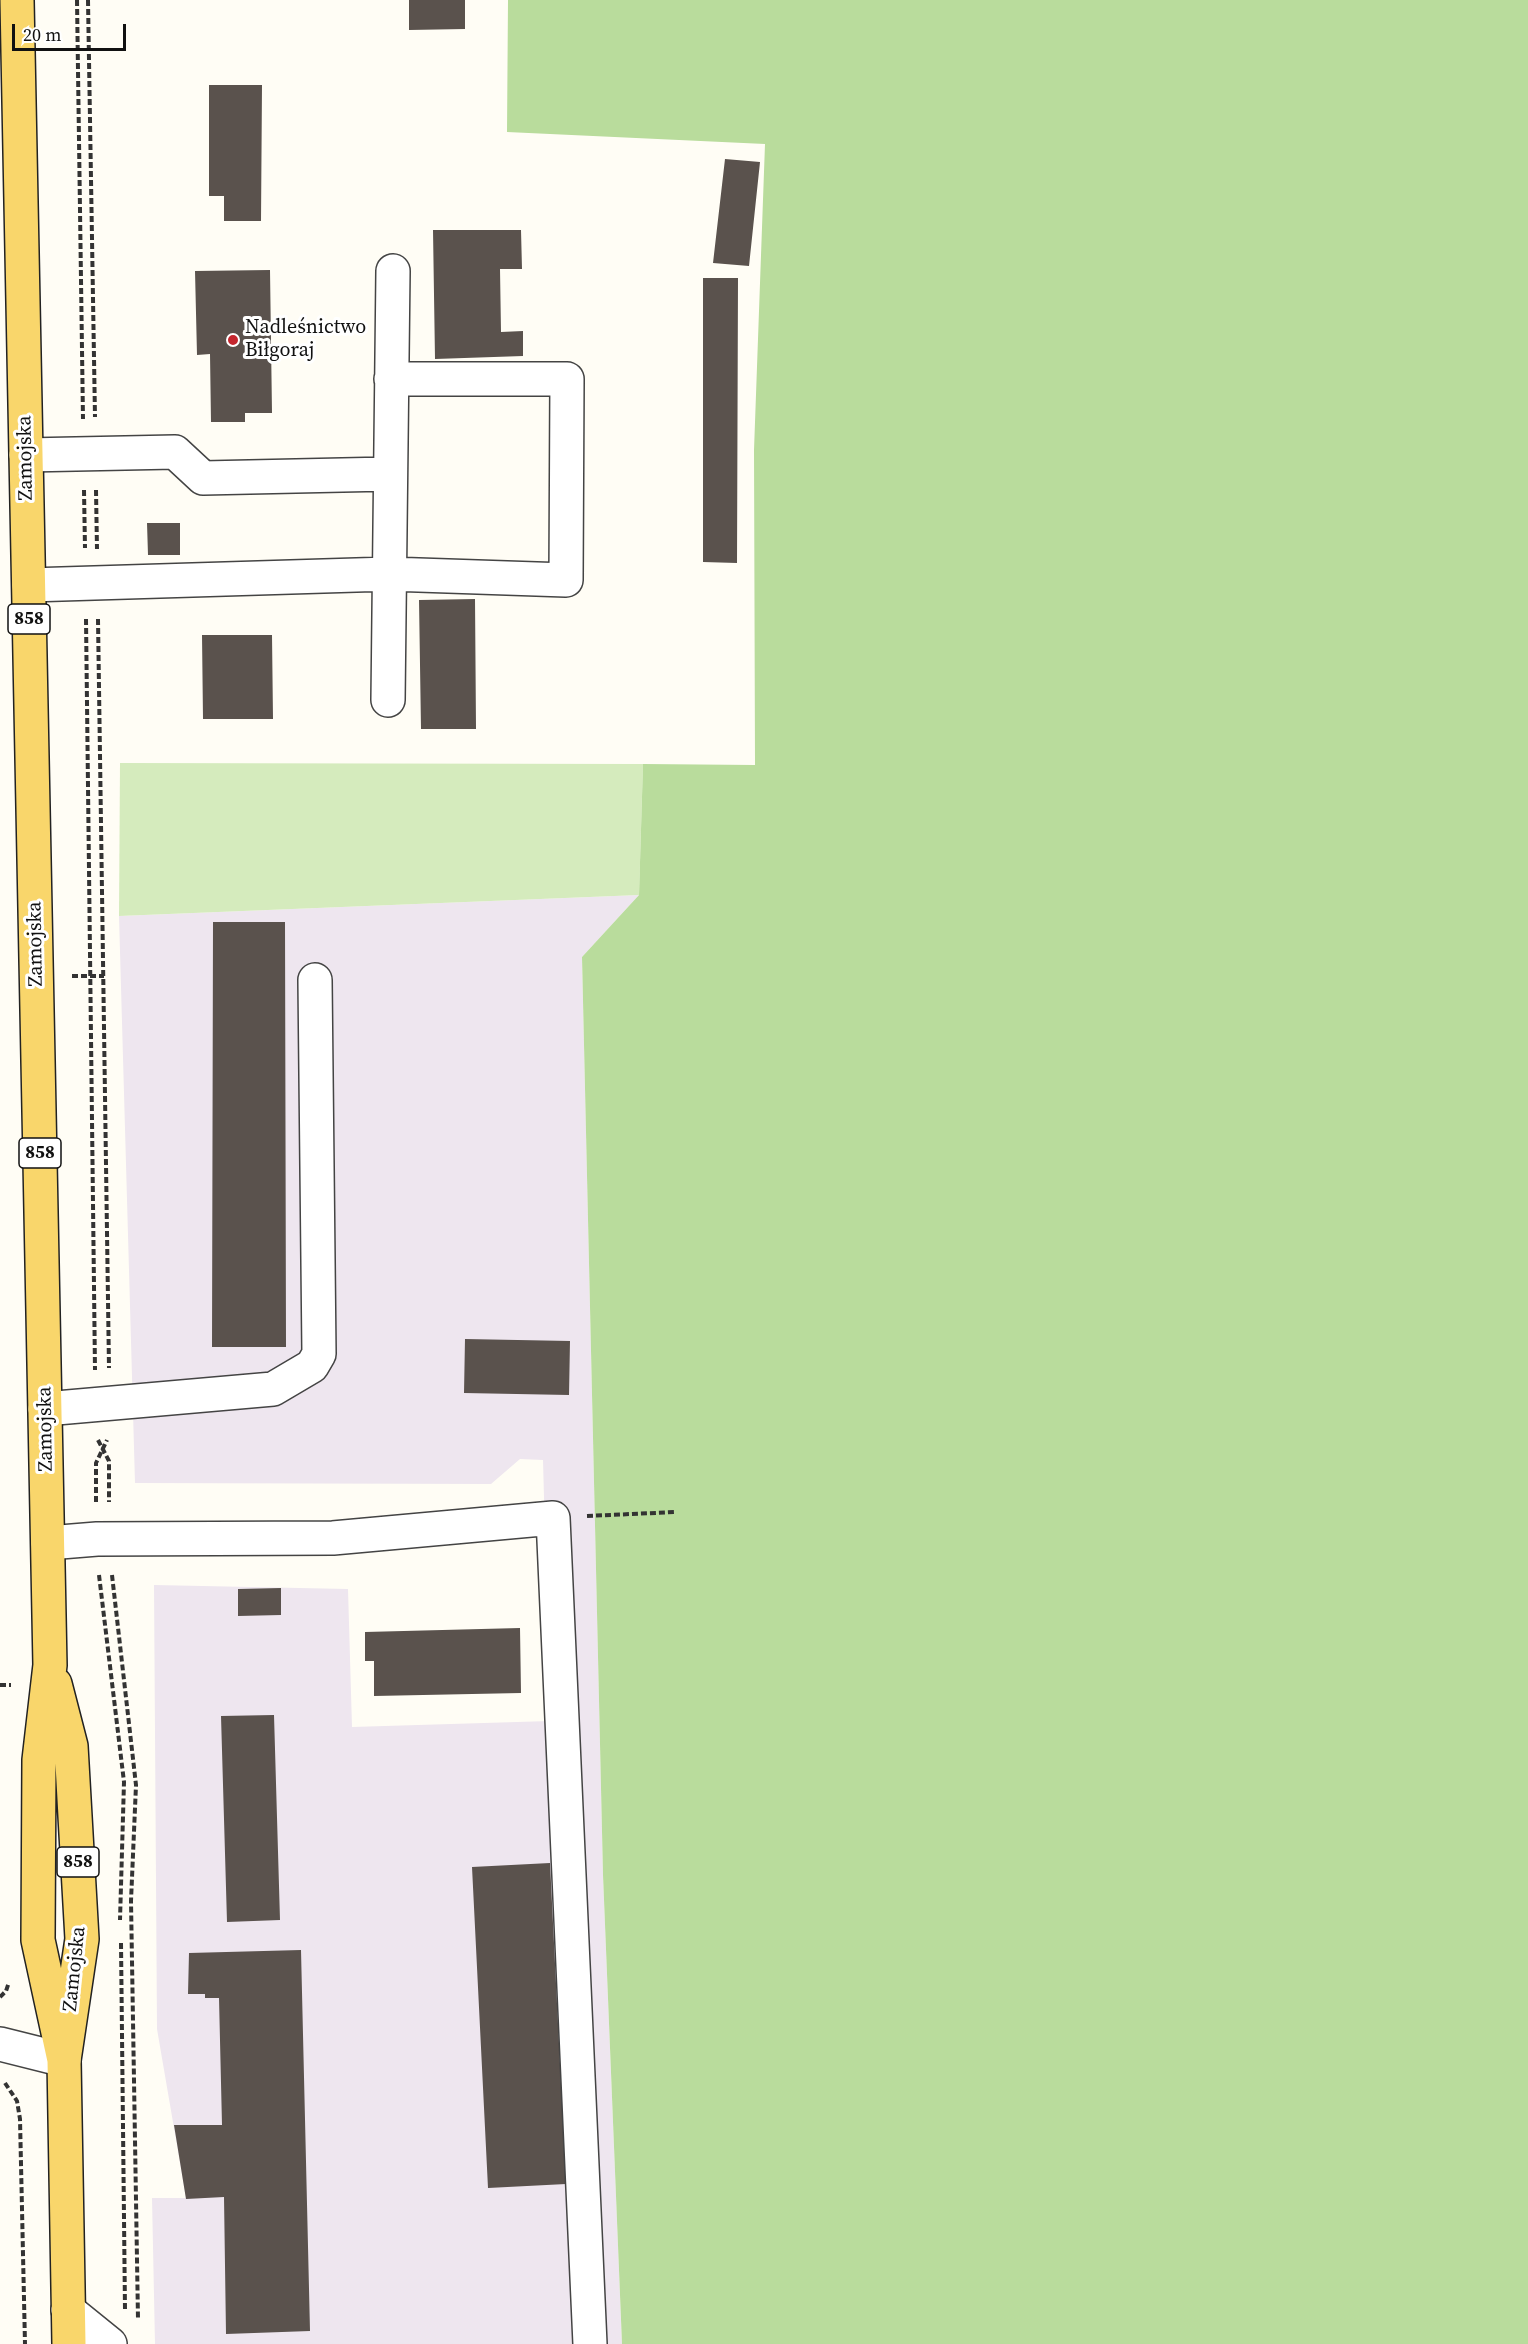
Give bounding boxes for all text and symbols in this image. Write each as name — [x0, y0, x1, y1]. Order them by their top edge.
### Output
scale bar — [15, 12, 129, 50]
text: 20 m — [23, 22, 61, 47]
place label: Nadleśnictwo Biłgoraj — [245, 316, 366, 363]
marker: Nadleśnictwo Biłgoraj — [226, 333, 240, 347]
street label: Zamojska — [13, 415, 39, 501]
road number: 858 — [8, 604, 50, 634]
street label: Zamojska — [23, 901, 49, 987]
road number: 858 — [19, 1138, 61, 1168]
street label: Zamojska — [33, 1386, 59, 1472]
road number: 858 — [57, 1847, 99, 1877]
street label: Zamojska — [59, 1925, 91, 2013]

